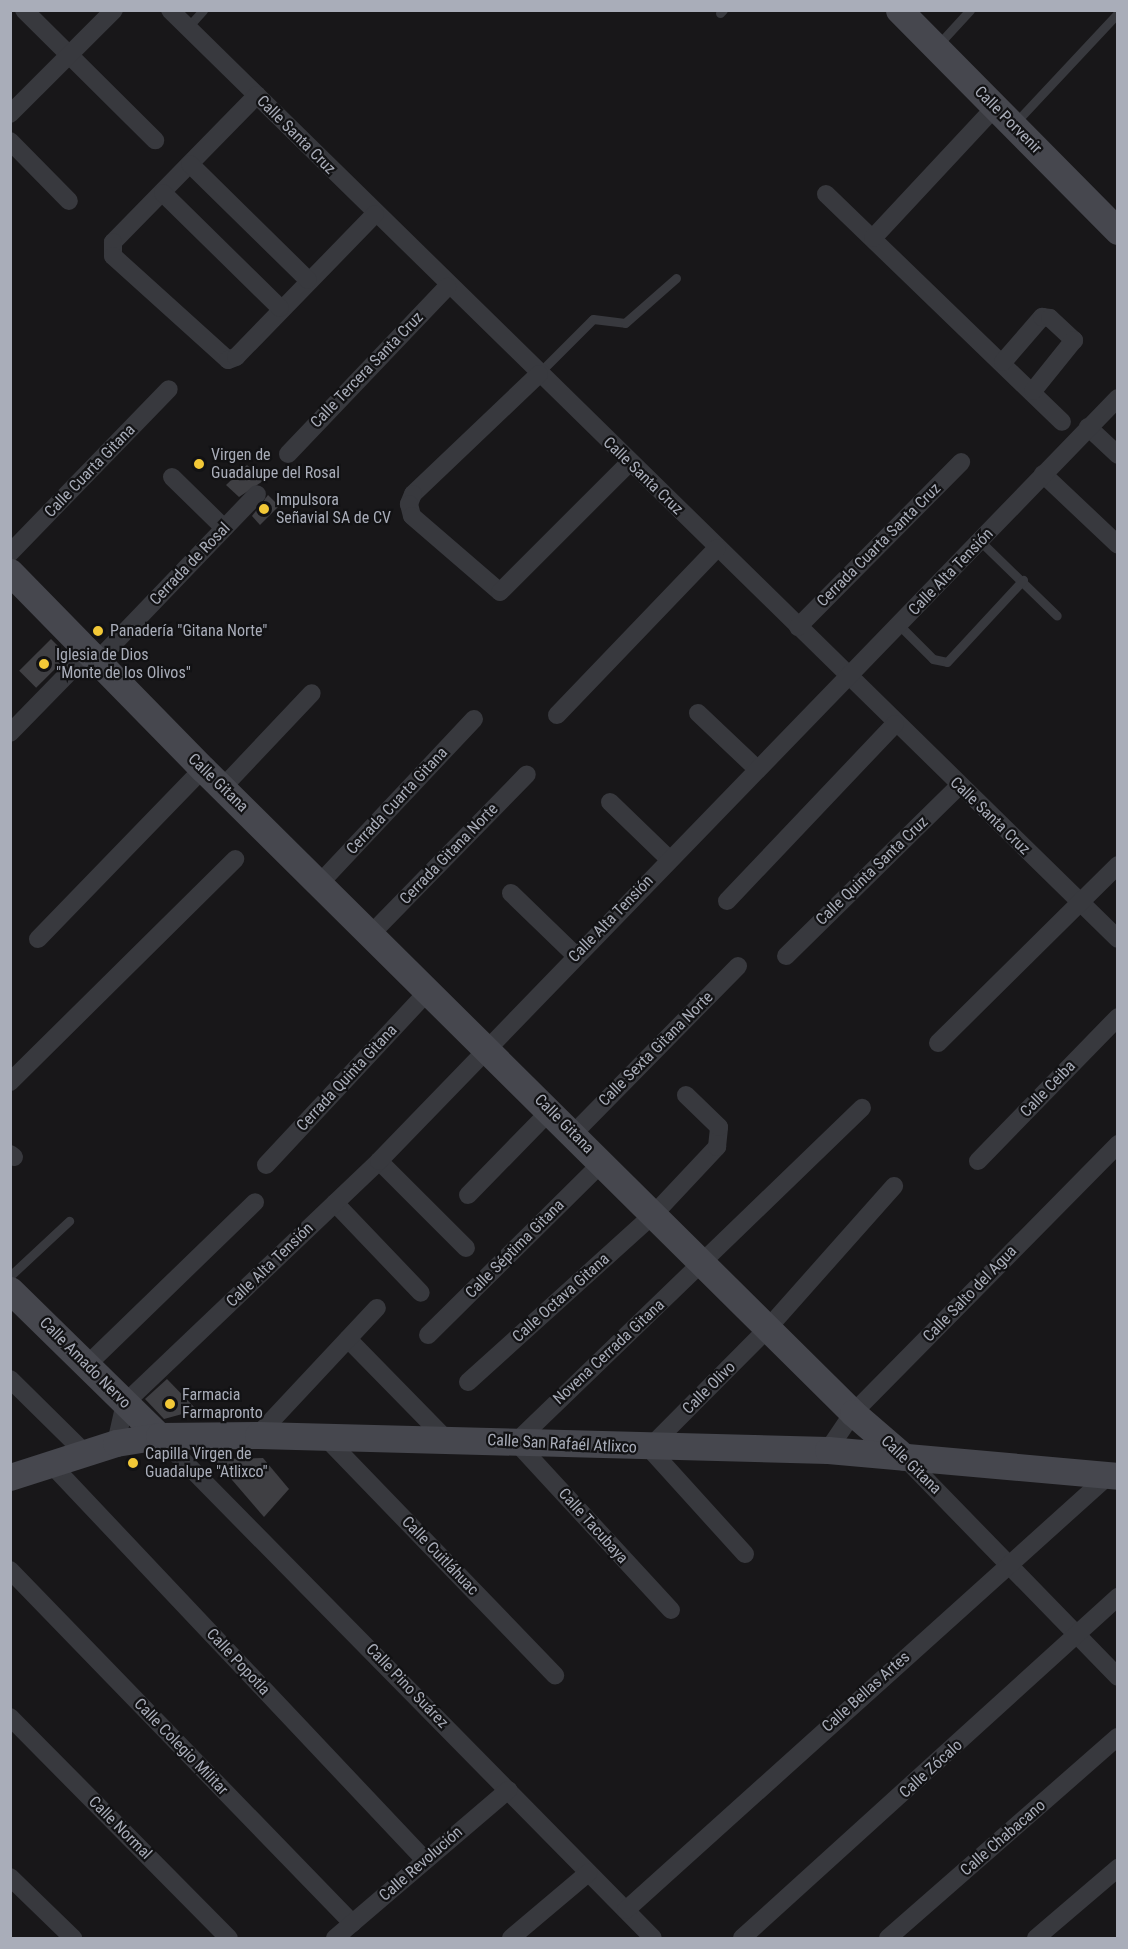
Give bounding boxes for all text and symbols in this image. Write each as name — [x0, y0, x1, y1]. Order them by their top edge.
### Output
street label: Calle Porvenir — [970, 82, 1046, 158]
street label: Calle Santa Cruz — [253, 92, 339, 178]
street label: Calle Tercera Santa Cruz — [306, 308, 428, 432]
street label: Calle Cuarta Gitana — [41, 420, 139, 522]
street label: Calle Santa Cruz — [599, 433, 687, 519]
place label: Virgen de Guadalupe del Rosal — [211, 445, 340, 483]
marker: Virgen de Guadalupe del Rosal — [192, 457, 206, 471]
street label: Cerrada Cuarta Santa Cruz — [813, 479, 945, 611]
place label: Impulsora Señavial SA de CV — [276, 490, 391, 528]
marker: Impulsora Señavial SA de CV — [257, 502, 271, 516]
street label: Cerrada de Rosal — [146, 519, 234, 609]
street label: Calle Alta Tensión — [905, 524, 997, 620]
place label: Panadería "Gitana Norte" — [110, 621, 267, 641]
marker: Panadería "Gitana Norte" — [91, 624, 105, 638]
place label: Iglesia de Dios "Monte de los Olivos" — [56, 645, 191, 683]
marker: Iglesia de Dios "Monte de los Olivos" — [37, 657, 51, 671]
street label: Cerrada Cuarta Gitana — [342, 743, 452, 859]
street label: Calle Gitana — [184, 750, 252, 816]
street label: Calle Santa Cruz — [946, 773, 1034, 859]
street label: Cerrada Gitana Norte — [396, 799, 502, 909]
street label: Calle Quinta Santa Cruz — [812, 812, 932, 930]
street label: Calle Alta Tensión — [565, 871, 657, 967]
street label: Calle Sexta Gitana Norte — [595, 988, 717, 1110]
street label: Cerrada Quinta Gitana — [293, 1021, 401, 1135]
street label: Calle Ceiba — [1016, 1057, 1080, 1121]
street label: Calle Gitana — [530, 1090, 598, 1158]
street label: Calle Séptima Gitana — [462, 1196, 568, 1302]
street label: Calle Alta Tensión — [222, 1219, 318, 1311]
street label: Calle Salto del Agua — [919, 1242, 1021, 1346]
street label: Calle Octava Gitana — [509, 1250, 613, 1346]
street label: Novena Cerrada Gitana — [549, 1296, 669, 1408]
street label: Calle Amado Nervo — [35, 1313, 135, 1413]
street label: Calle Olivo — [679, 1358, 739, 1418]
place label: Farmacia Farmapronto — [182, 1385, 263, 1423]
marker: Farmacia Farmapronto — [163, 1397, 177, 1411]
street label: Calle San Rafaél Atlixco — [487, 1430, 637, 1458]
street label: Calle Gitana — [877, 1432, 945, 1498]
place label: Capilla Virgen de Guadalupe "Atlixco" — [145, 1444, 268, 1482]
marker: Capilla Virgen de Guadalupe "Atlixco" — [126, 1456, 140, 1470]
street label: Calle Tacubaya — [554, 1484, 632, 1568]
street label: Calle Cuitláhuac — [398, 1513, 482, 1599]
street label: Calle Popotla — [202, 1625, 274, 1699]
street label: Calle Pino Suárez — [362, 1640, 452, 1732]
street label: Calle Bellas Artes — [818, 1648, 914, 1736]
street label: Calle Colegio Militar — [130, 1695, 232, 1799]
street label: Calle Zócalo — [896, 1736, 966, 1802]
street label: Calle Normal — [84, 1792, 156, 1864]
street label: Calle Chabacano — [957, 1796, 1049, 1880]
street label: Calle Revolución — [375, 1823, 467, 1905]

